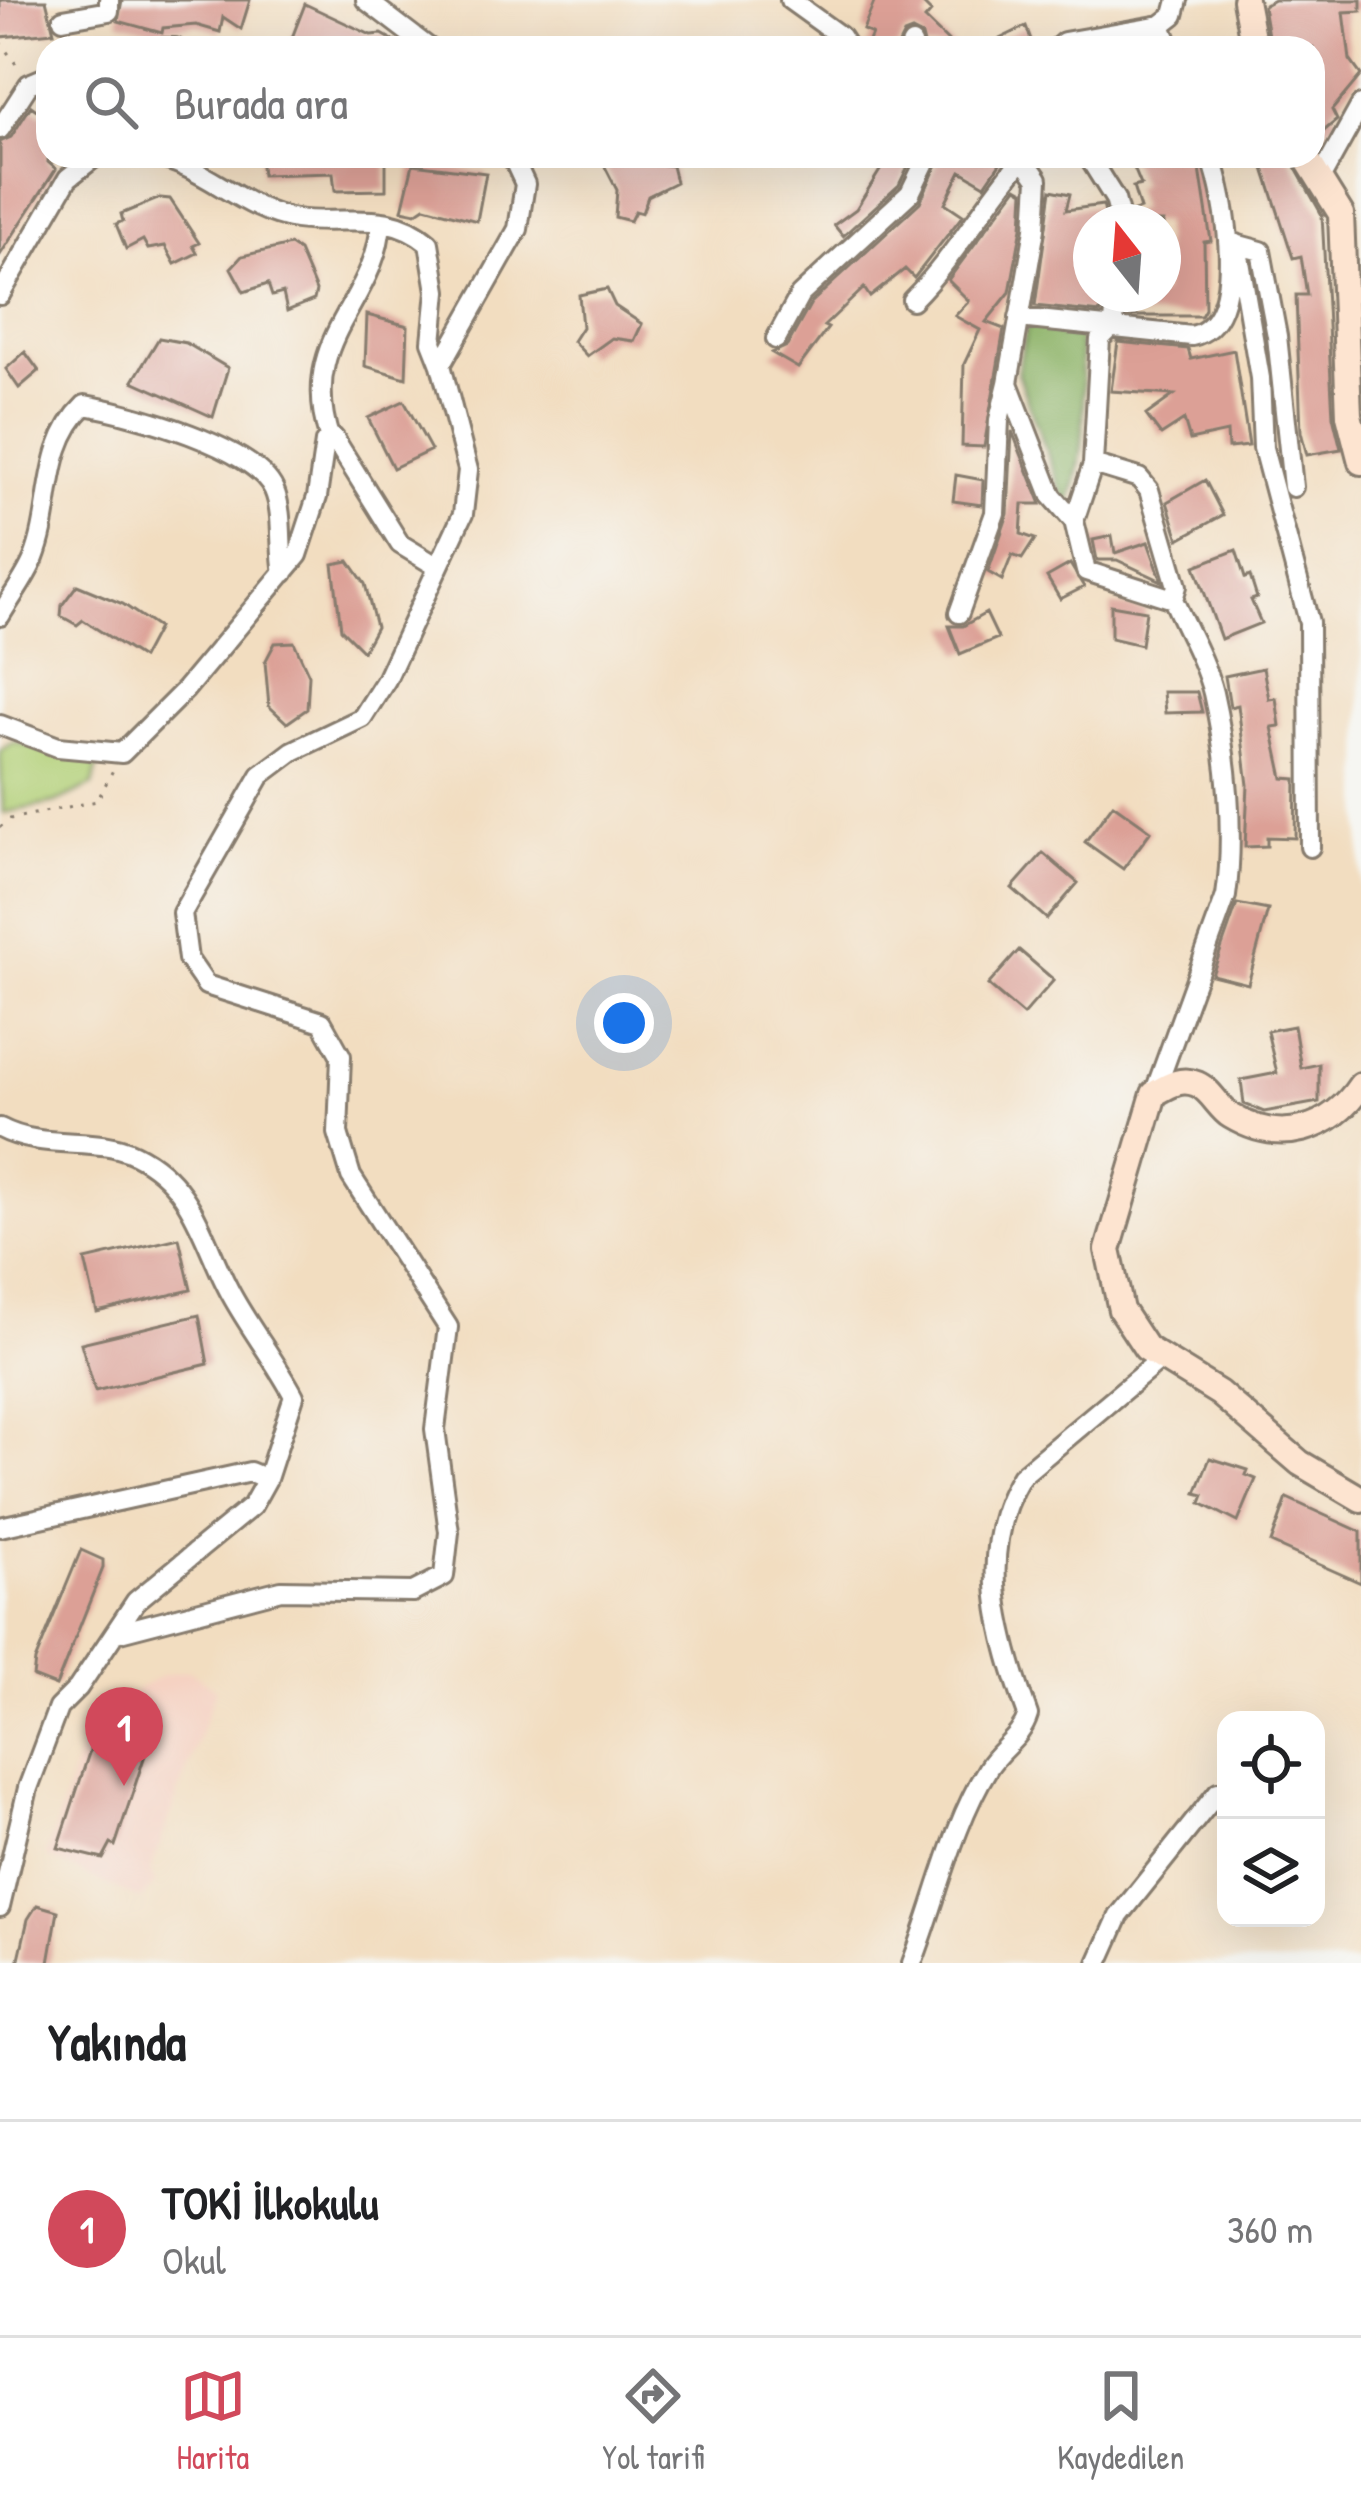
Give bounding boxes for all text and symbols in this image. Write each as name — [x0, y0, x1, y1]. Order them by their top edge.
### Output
search box — [36, 36, 1325, 168]
icon: search — [78, 69, 144, 135]
text: Burada ara — [174, 72, 348, 133]
north arrow — [1073, 204, 1181, 312]
your location — [594, 993, 654, 1053]
pin: 1 — [85, 1687, 163, 1786]
map controls — [1217, 1711, 1325, 1927]
button: locate — [1217, 1711, 1325, 1819]
button: layers — [1217, 1819, 1325, 1927]
text: Yakında — [48, 2007, 186, 2076]
text: TOKİ İlkokulu — [162, 2172, 379, 2233]
text: 1 — [80, 2202, 94, 2255]
text: 360 m — [1227, 2202, 1313, 2255]
text: Okul — [162, 2233, 226, 2286]
tab: Harita — [177, 2363, 249, 2479]
tab: Yol tarifi — [602, 2363, 704, 2479]
tab: Kaydedilen — [1057, 2363, 1184, 2479]

